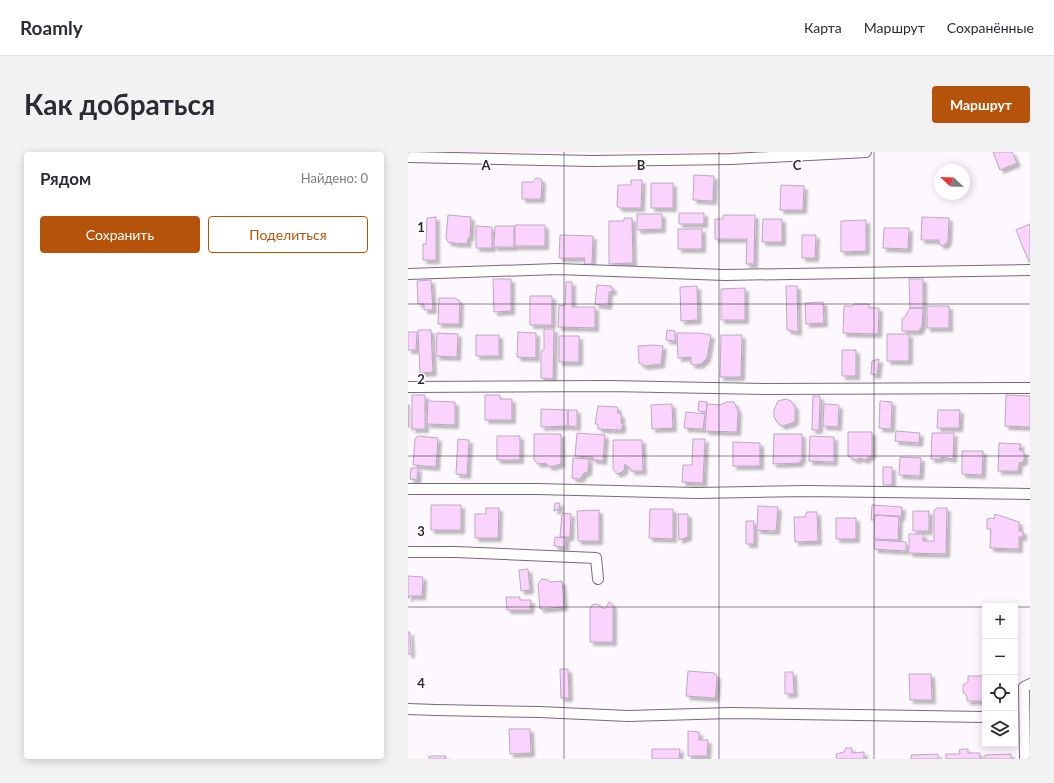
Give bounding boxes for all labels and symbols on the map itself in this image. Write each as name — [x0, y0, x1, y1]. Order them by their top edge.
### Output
text: A — [480, 157, 491, 173]
text: B — [637, 157, 646, 173]
text: C — [793, 157, 802, 173]
north arrow — [934, 164, 970, 200]
text: 1 — [417, 219, 425, 235]
text: 2 — [417, 371, 425, 387]
text: 3 — [417, 523, 425, 539]
text: 4 — [417, 675, 425, 691]

